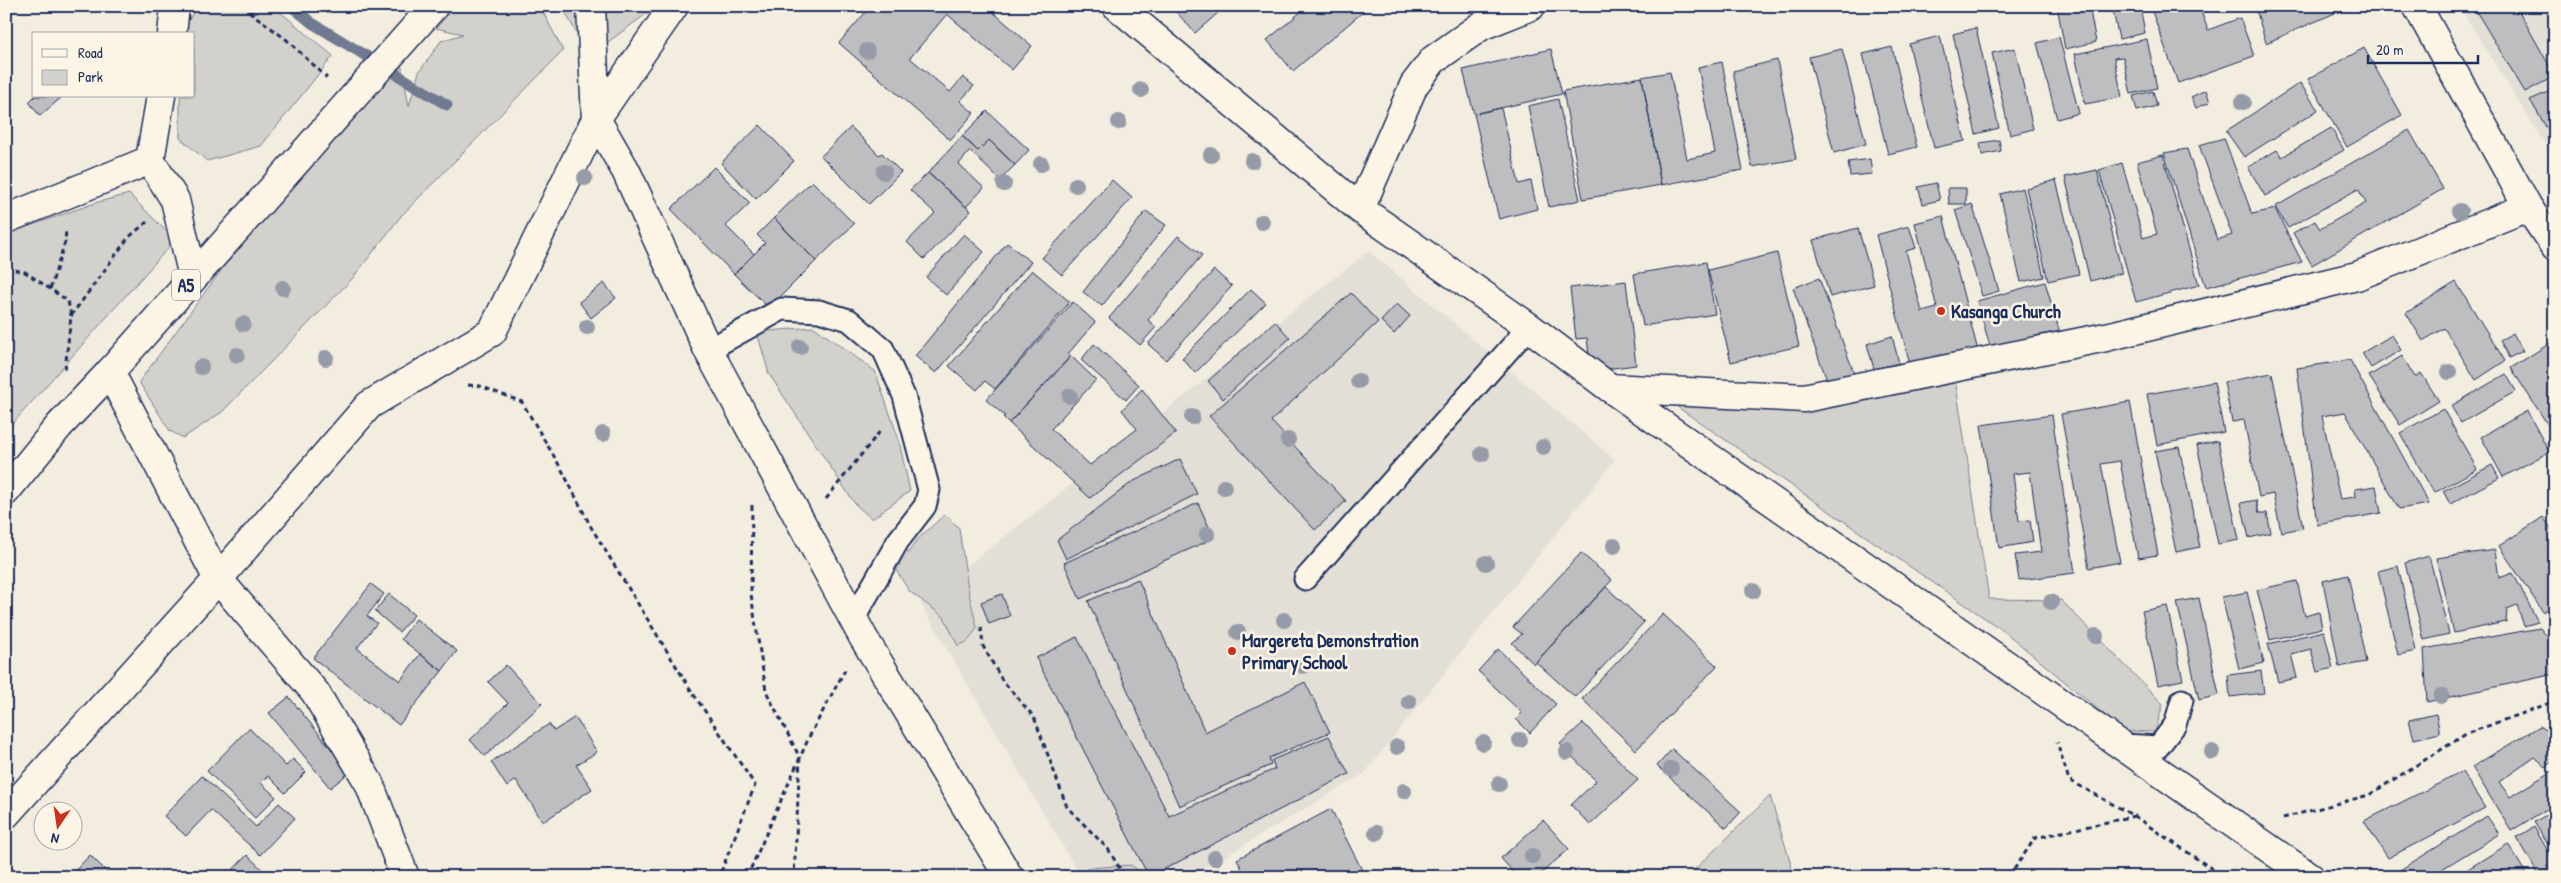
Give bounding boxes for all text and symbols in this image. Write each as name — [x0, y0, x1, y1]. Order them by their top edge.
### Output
legend — [32, 32, 195, 98]
scale bar — [2368, 32, 2478, 64]
text: 20 m — [2376, 39, 2403, 60]
text: Road — [78, 42, 103, 63]
text: Park — [78, 66, 103, 87]
road number: A5 — [172, 270, 200, 300]
place label: Kasanga Church — [1951, 298, 2061, 325]
marker: Kasanga Church — [1935, 305, 1947, 317]
place label: Margereta Demonstration Primary School — [1242, 627, 1419, 676]
marker: Margereta Demonstration Primary School — [1226, 645, 1238, 657]
north arrow — [32, 800, 82, 850]
text: N — [49, 829, 61, 849]

